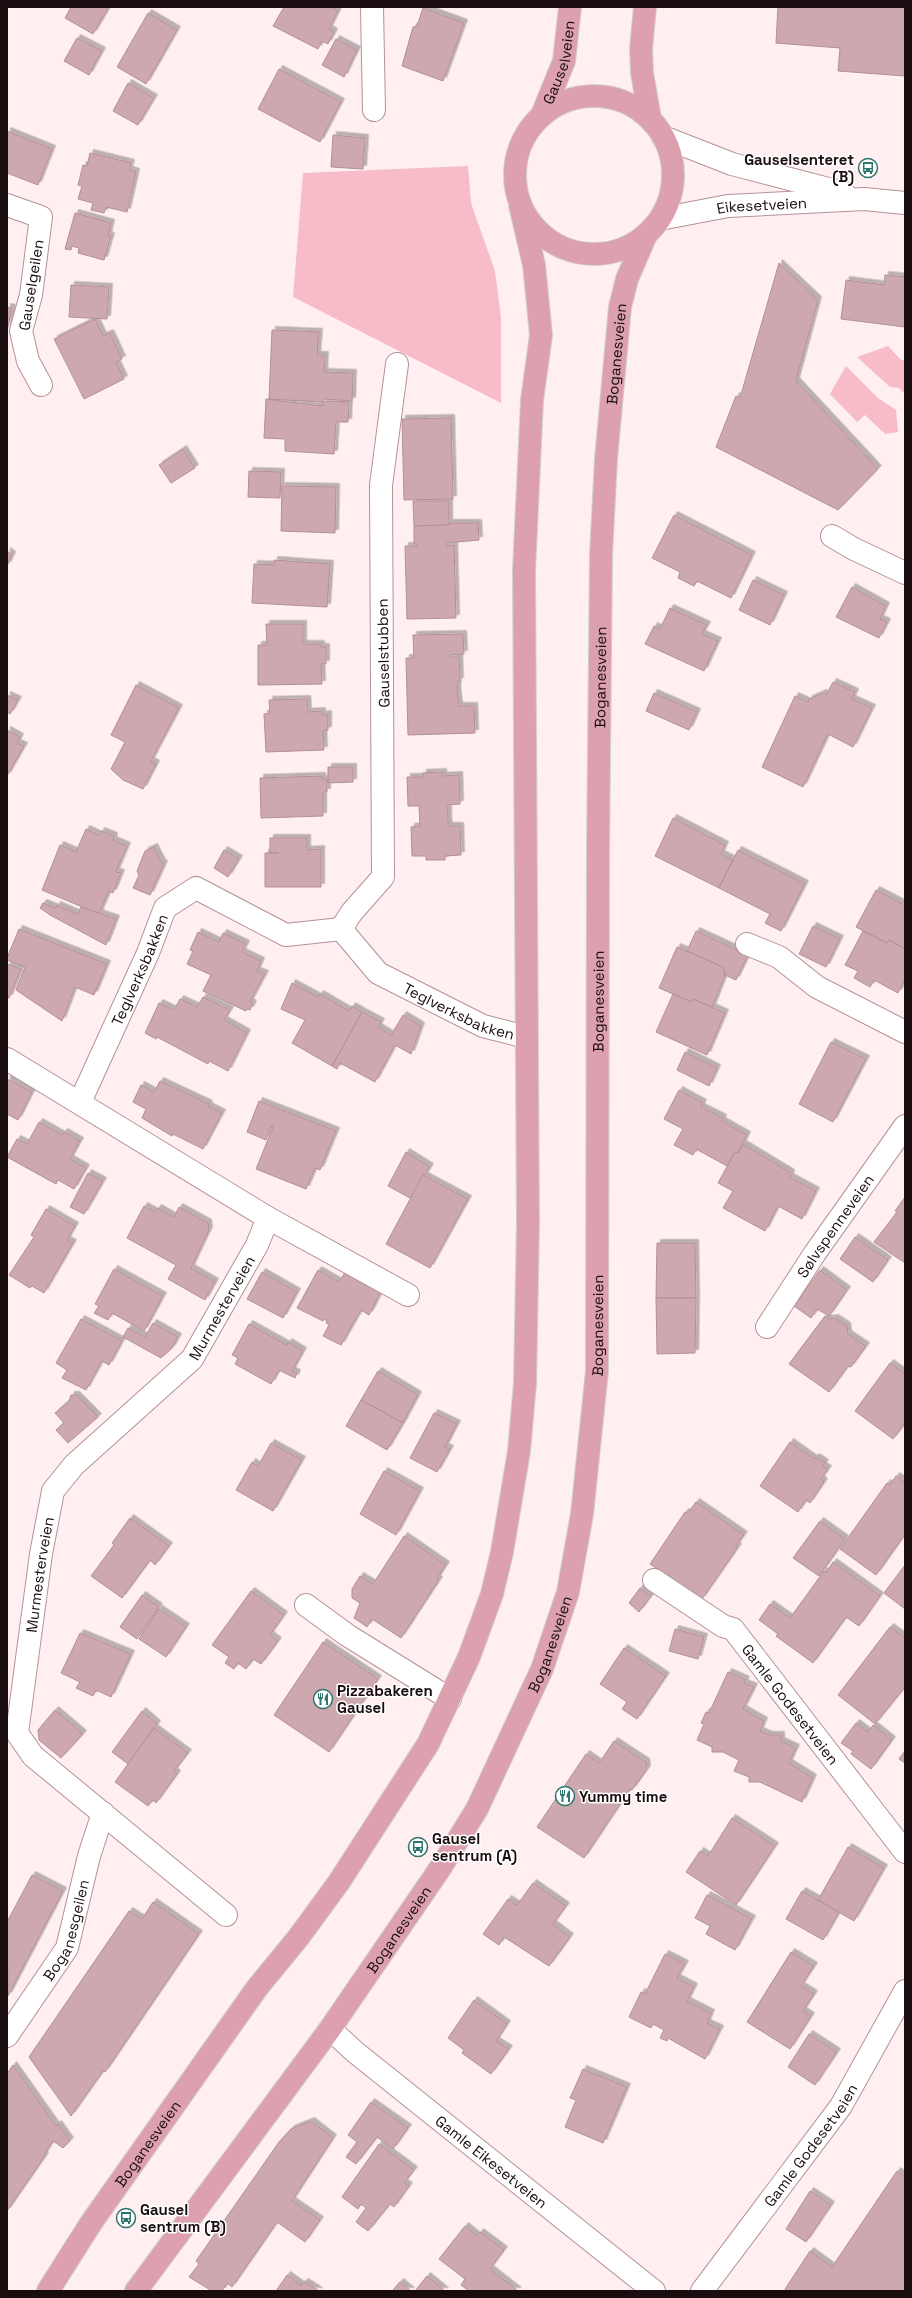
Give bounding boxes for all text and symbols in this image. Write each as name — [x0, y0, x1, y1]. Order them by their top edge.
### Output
street label: Gauselveien — [538, 19, 578, 107]
place label: Gauselsenteret (B) — [744, 150, 854, 186]
bus stop icon: Gauselsenteret (B) — [857, 157, 879, 179]
street label: Eikesetveien — [715, 192, 807, 217]
street label: Gauselgeilen — [14, 238, 48, 332]
street label: Boganesveien — [602, 302, 630, 405]
street label: Gauselstubben — [373, 598, 393, 708]
street label: Boganesveien — [590, 626, 610, 728]
street label: Teglverksbakken — [107, 911, 171, 1029]
street label: Boganesveien — [588, 950, 607, 1052]
street label: Teglverksbakken — [400, 978, 517, 1043]
street label: Sølvspenneveien — [792, 1170, 878, 1281]
street label: Murmesterveien — [184, 1252, 259, 1363]
street label: Boganesveien — [587, 1274, 607, 1377]
street label: Murmesterveien — [21, 1515, 57, 1634]
street label: Boganesveien — [523, 1593, 576, 1696]
street label: Gamle Godesetveien — [738, 1640, 843, 1768]
place label: Pizzabakeren Gausel — [337, 1681, 433, 1717]
restaurant icon: Pizzabakeren Gausel — [312, 1688, 334, 1710]
restaurant icon: Yummy time — [554, 1785, 576, 1807]
place label: Yummy time — [579, 1787, 668, 1806]
place label: Gausel sentrum (A) — [432, 1829, 517, 1865]
bus stop icon: Gausel sentrum (A) — [407, 1836, 429, 1858]
street label: Boganesgeilen — [38, 1877, 93, 1984]
street label: Boganesveien — [362, 1882, 435, 1976]
street label: Gamle Godesetveien — [759, 2080, 861, 2210]
street label: Boganesveien — [110, 2096, 184, 2190]
street label: Gamle Eikesetveien — [432, 2111, 552, 2212]
place label: Gausel sentrum (B) — [140, 2200, 226, 2236]
bus stop icon: Gausel sentrum (B) — [115, 2207, 137, 2229]

